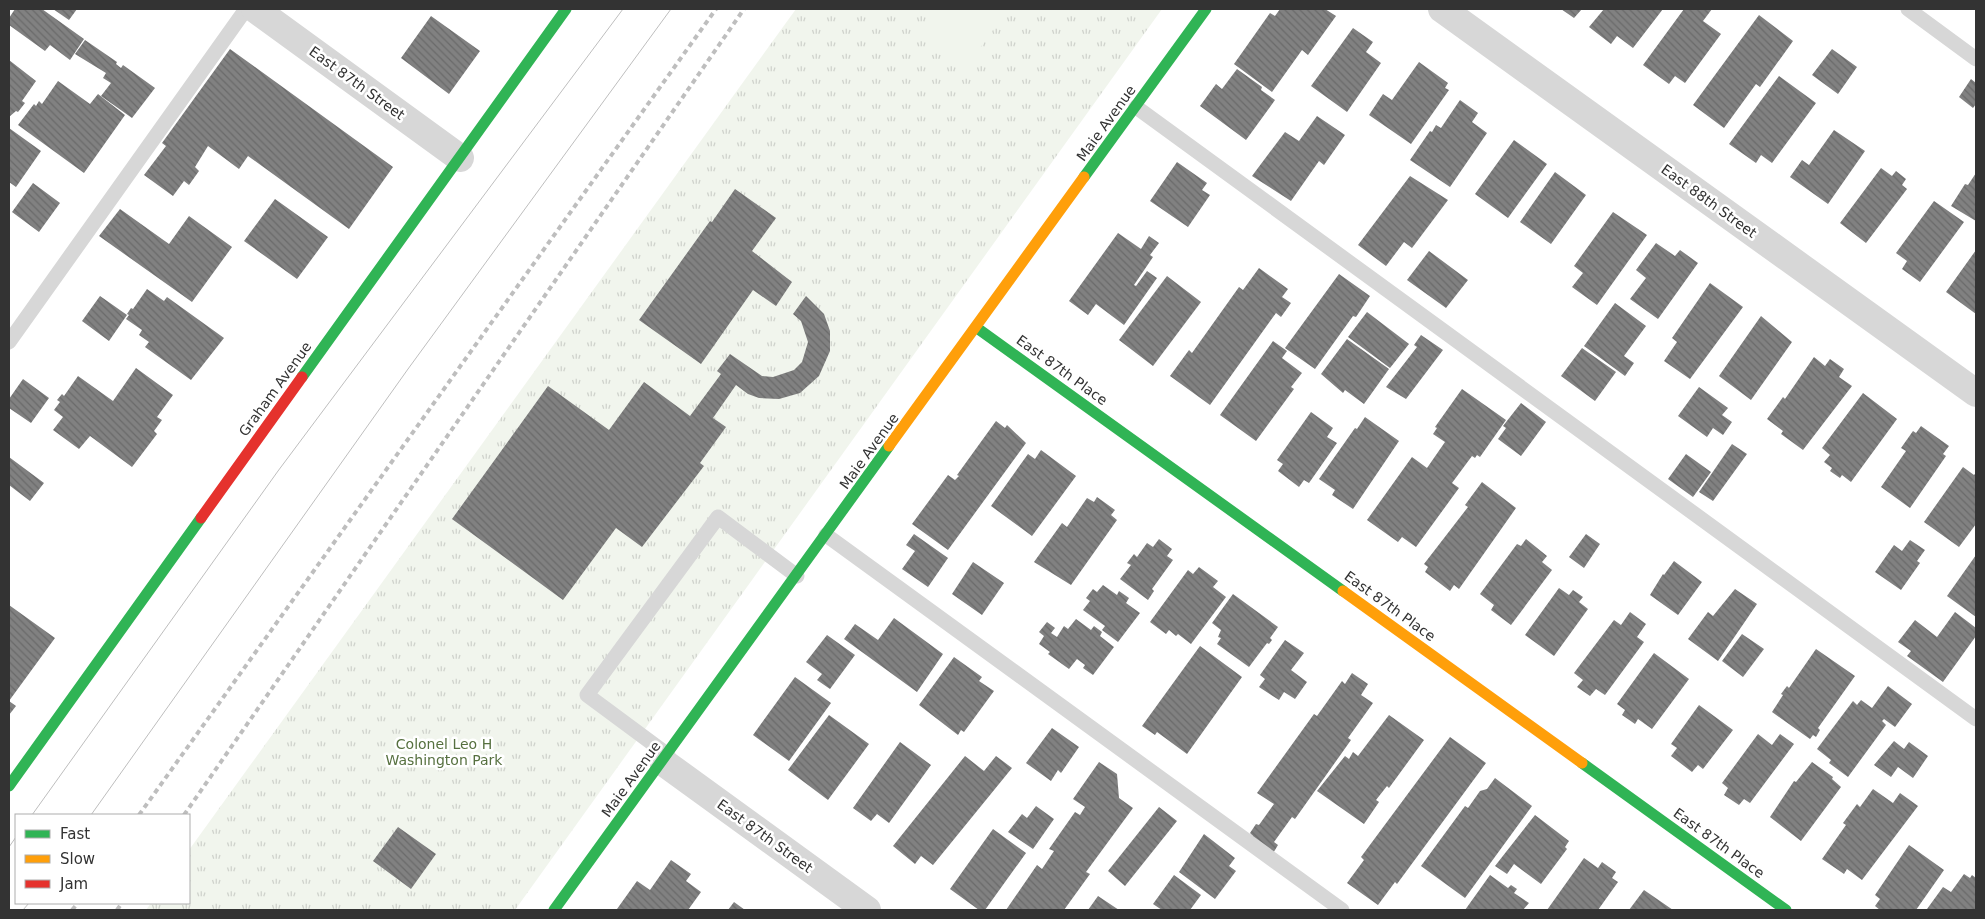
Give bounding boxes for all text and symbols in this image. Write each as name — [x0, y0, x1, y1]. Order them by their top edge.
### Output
street label: East 87th Street — [306, 43, 408, 123]
street label: Maie Avenue — [1073, 82, 1139, 164]
street label: East 88th Street — [1658, 161, 1760, 241]
street label: East 87th Place — [1013, 332, 1111, 408]
street label: Graham Avenue — [235, 339, 315, 439]
street label: Maie Avenue — [836, 410, 902, 492]
street label: East 87th Place — [1341, 568, 1439, 644]
park label: Colonel Leo H Washington Park — [386, 736, 503, 768]
street label: Maie Avenue — [598, 738, 664, 820]
street label: East 87th Street — [714, 796, 816, 876]
street label: East 87th Place — [1670, 805, 1768, 881]
legend — [15, 814, 190, 904]
text: Fast — [60, 825, 90, 843]
text: Slow — [60, 850, 95, 868]
text: Jam — [59, 875, 88, 893]

